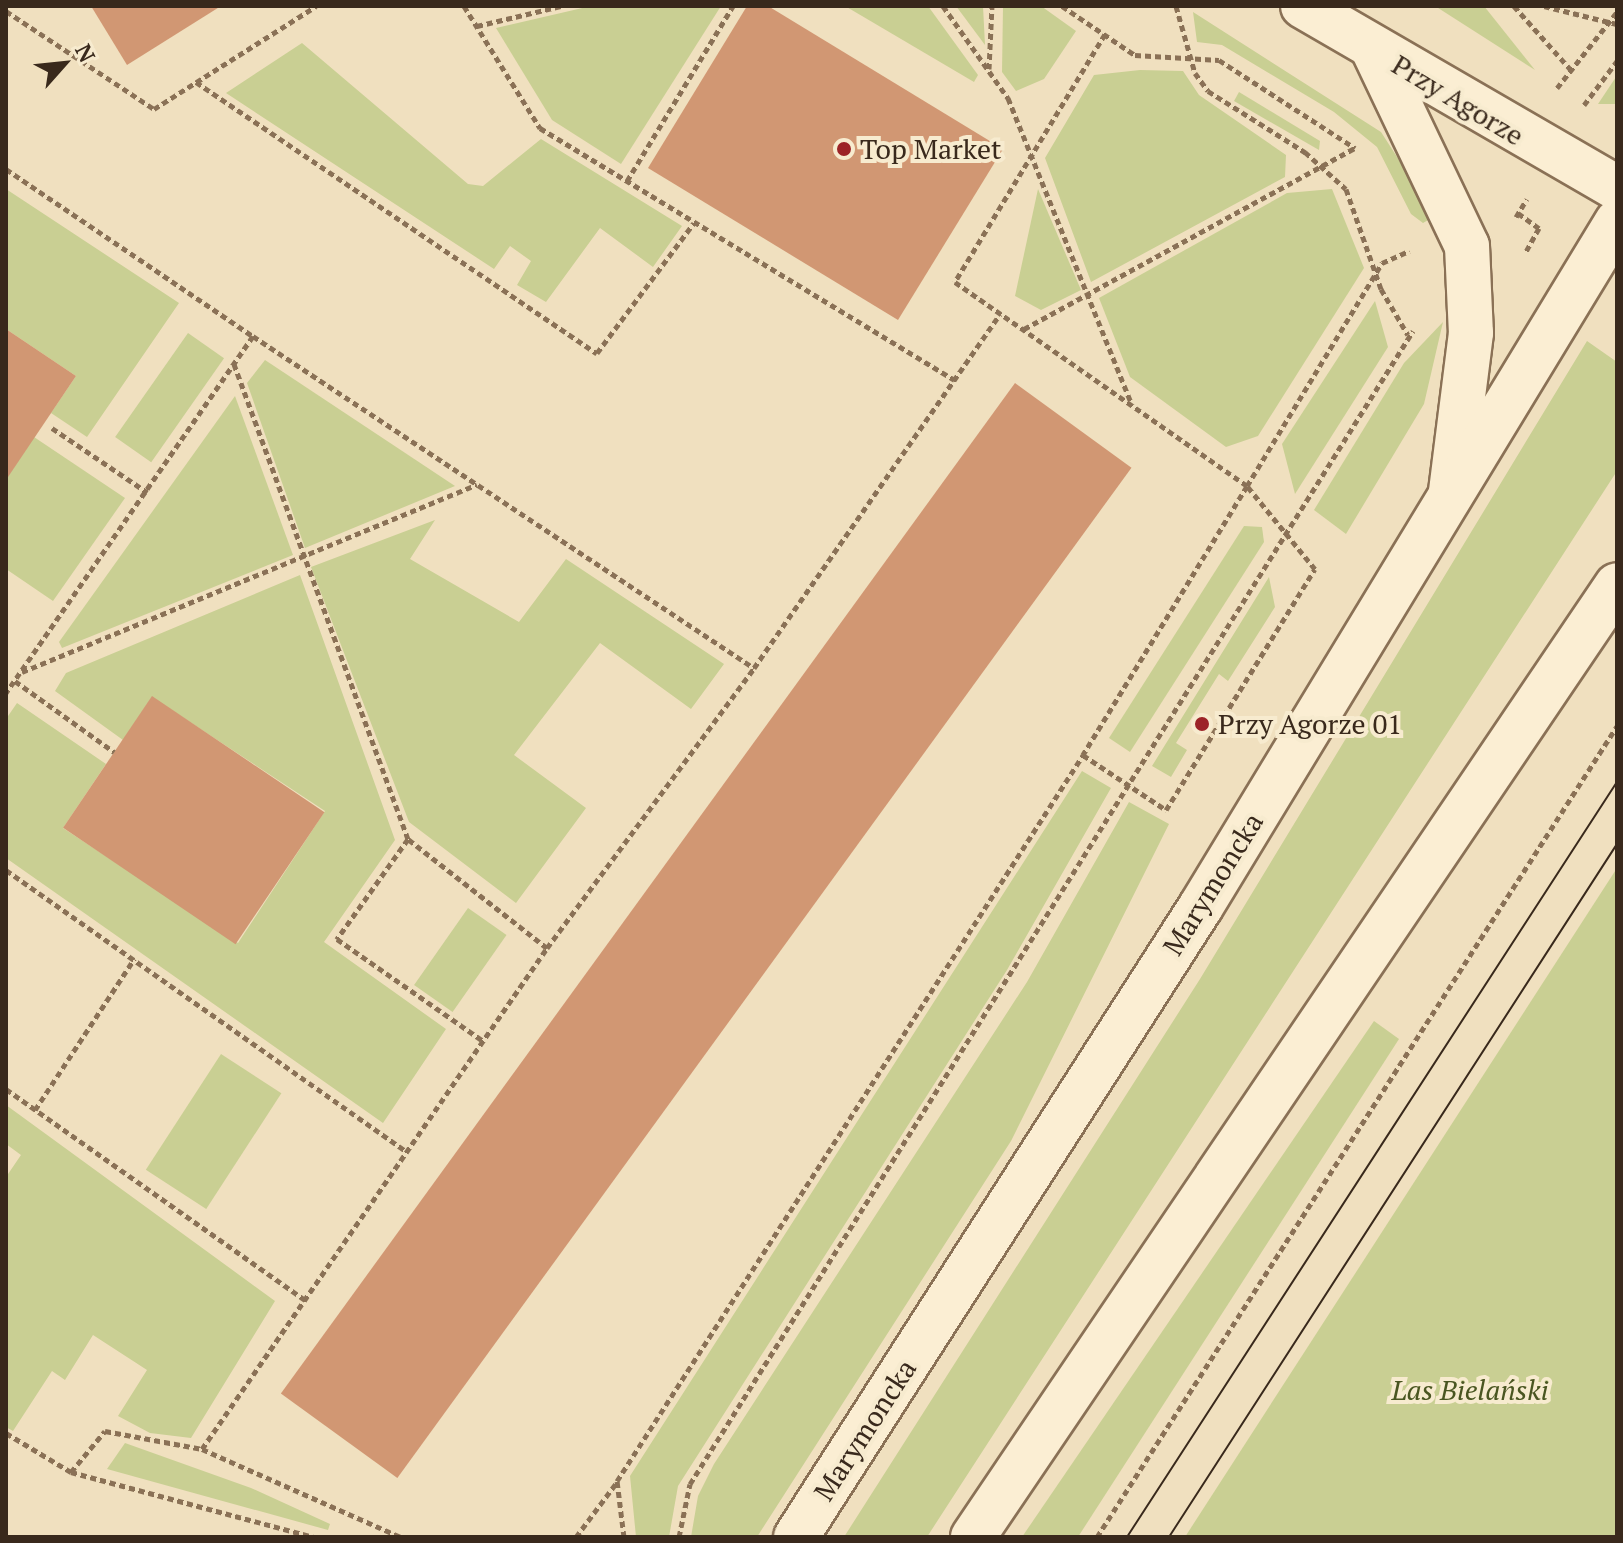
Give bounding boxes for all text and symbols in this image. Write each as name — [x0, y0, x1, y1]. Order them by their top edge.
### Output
north arrow — [24, 24, 104, 104]
text: N — [69, 39, 103, 67]
street label: Przy Agorze — [1386, 47, 1530, 153]
place label: Top Market — [860, 132, 1001, 166]
marker: Top Market — [835, 140, 853, 158]
place label: Przy Agorze 01 — [1218, 707, 1403, 741]
marker: Przy Agorze 01 — [1193, 715, 1211, 733]
street label: Marymoncka — [1156, 807, 1270, 961]
street label: Marymoncka — [807, 1353, 923, 1507]
park label: Las Bielański — [1391, 1373, 1549, 1407]

